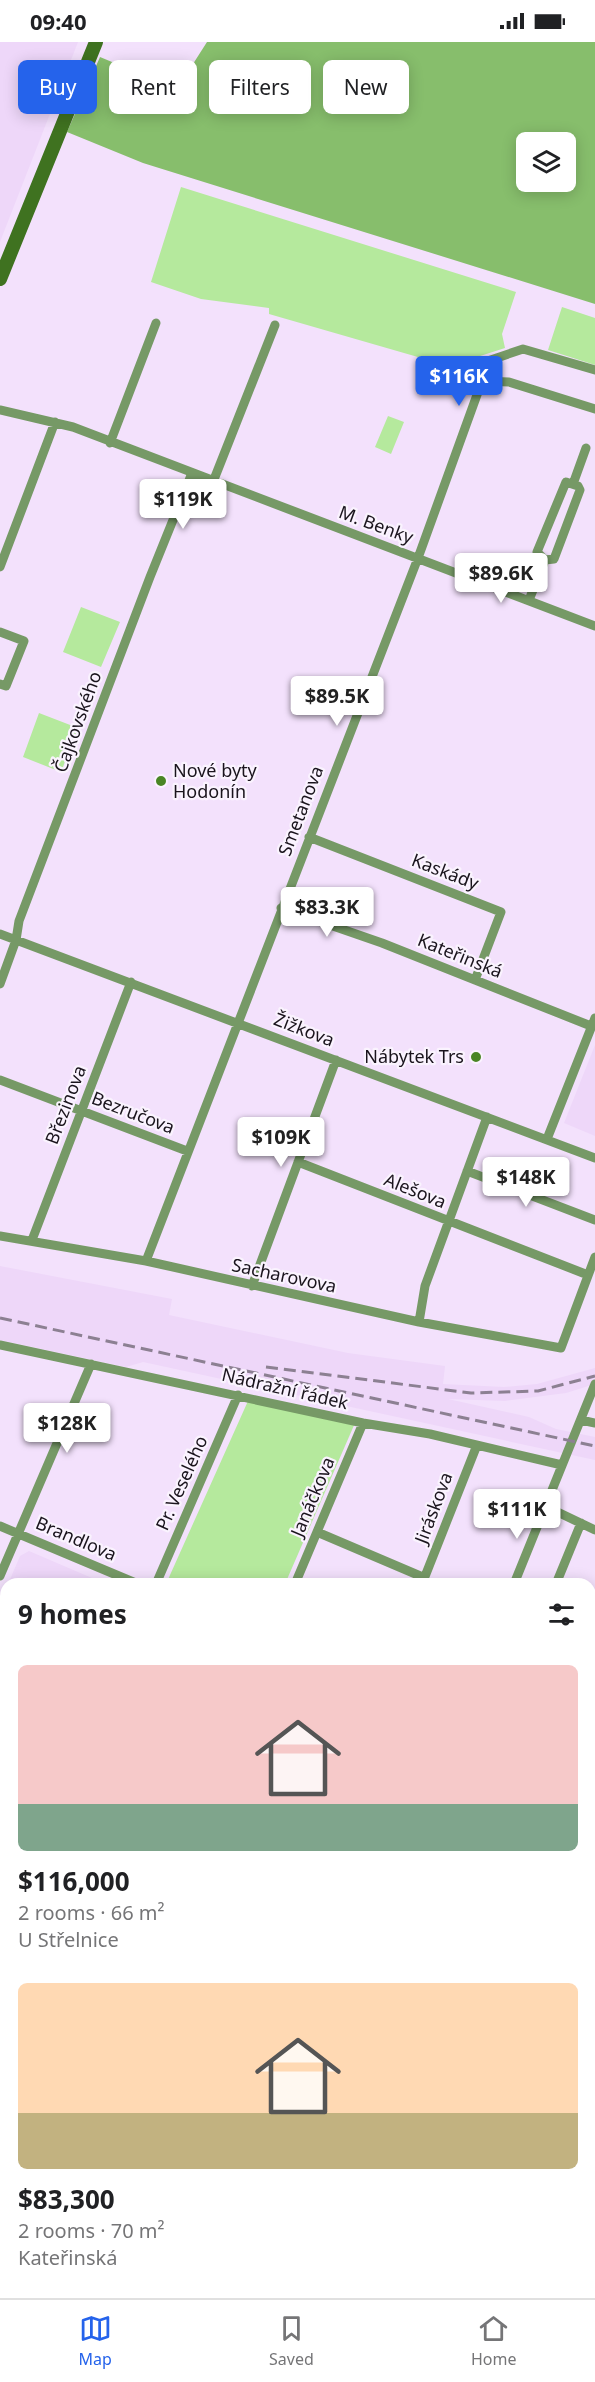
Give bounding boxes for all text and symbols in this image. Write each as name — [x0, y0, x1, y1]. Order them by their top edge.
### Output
text: 09:40 — [30, 6, 87, 36]
chip: Buy — [18, 60, 97, 114]
chip: Rent — [109, 60, 197, 114]
chip: Filters — [209, 60, 311, 114]
chip: New — [323, 60, 409, 114]
map controls — [516, 132, 576, 192]
button: layers — [516, 132, 576, 192]
pin: $116K — [417, 356, 501, 407]
text: $116K — [429, 362, 489, 389]
pin: $119K — [141, 479, 225, 530]
text: $119K — [153, 485, 213, 512]
street label: M. Benky — [336, 500, 418, 549]
pin: $89.6K — [452, 553, 550, 604]
text: $89.6K — [469, 559, 533, 586]
street label: Čajkovského — [48, 668, 106, 775]
pin: $89.5K — [288, 676, 386, 727]
text: $89.5K — [305, 682, 369, 709]
place label: Nové byty Hodonín — [173, 758, 258, 803]
street label: Smetanova — [272, 762, 328, 859]
marker: Nové byty Hodonín — [154, 774, 168, 788]
street label: Kaskády — [408, 847, 483, 895]
pin: $83.3K — [278, 887, 376, 938]
text: $83.3K — [295, 893, 359, 920]
street label: Kateřinská — [414, 927, 506, 983]
street label: Žižkova — [271, 1007, 338, 1052]
place label: Nábytek Trs — [364, 1044, 464, 1068]
marker: Nábytek Trs — [469, 1050, 483, 1064]
street label: Březinova — [39, 1062, 91, 1148]
street label: Bezručova — [88, 1085, 178, 1139]
pin: $109K — [239, 1117, 323, 1168]
text: $109K — [251, 1123, 311, 1150]
pin: $148K — [484, 1157, 568, 1208]
text: $148K — [496, 1163, 556, 1190]
street label: Alešova — [381, 1167, 450, 1213]
street label: Sacharovova — [230, 1252, 339, 1298]
street label: Nádražní řádek — [220, 1362, 351, 1414]
pin: $128K — [25, 1403, 109, 1454]
text: $128K — [37, 1409, 97, 1436]
street label: Pr. Veselého — [150, 1432, 213, 1534]
street label: Janáčkova — [284, 1453, 340, 1542]
street label: Jiráskova — [408, 1468, 458, 1549]
pin: $111K — [475, 1489, 559, 1540]
text: $111K — [487, 1495, 547, 1522]
street label: Brandlova — [32, 1510, 120, 1566]
text: 9 homes — [18, 1596, 127, 1632]
icon: filters — [545, 1598, 578, 1631]
icon: home — [244, 1704, 352, 1812]
text: $116,000 — [18, 1863, 130, 1899]
text: 2 rooms · 66 m² — [18, 1899, 165, 1926]
text: U Střelnice — [18, 1926, 119, 1953]
icon: home — [244, 2022, 352, 2130]
text: $83,300 — [18, 2181, 115, 2217]
text: 2 rooms · 70 m² — [18, 2217, 165, 2244]
text: Kateřinská — [18, 2244, 117, 2271]
tab: Map — [79, 2312, 112, 2370]
tab: Saved — [269, 2312, 314, 2370]
tab: Home — [471, 2312, 516, 2370]

